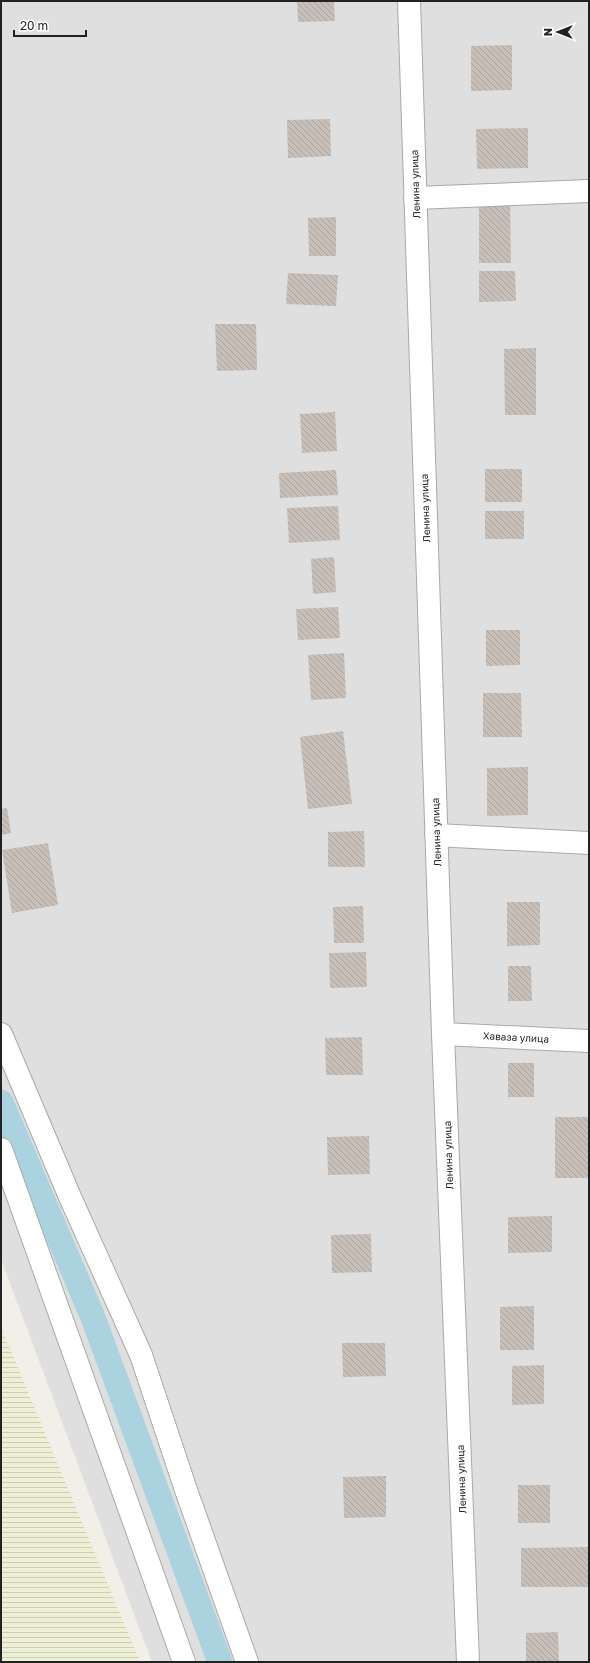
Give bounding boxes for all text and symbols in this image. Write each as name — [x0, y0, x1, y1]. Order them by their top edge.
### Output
scale bar — [14, 12, 86, 38]
north arrow — [538, 12, 578, 52]
text: 20 m — [20, 18, 48, 33]
text: N — [541, 28, 554, 36]
street label: Ленина улица — [408, 149, 422, 219]
street label: Ленина улица — [418, 473, 432, 543]
street label: Ленина улица — [429, 797, 443, 867]
street label: Хаваза улица — [483, 1029, 549, 1045]
street label: Ленина улица — [441, 1120, 455, 1190]
street label: Ленина улица — [454, 1444, 468, 1514]

